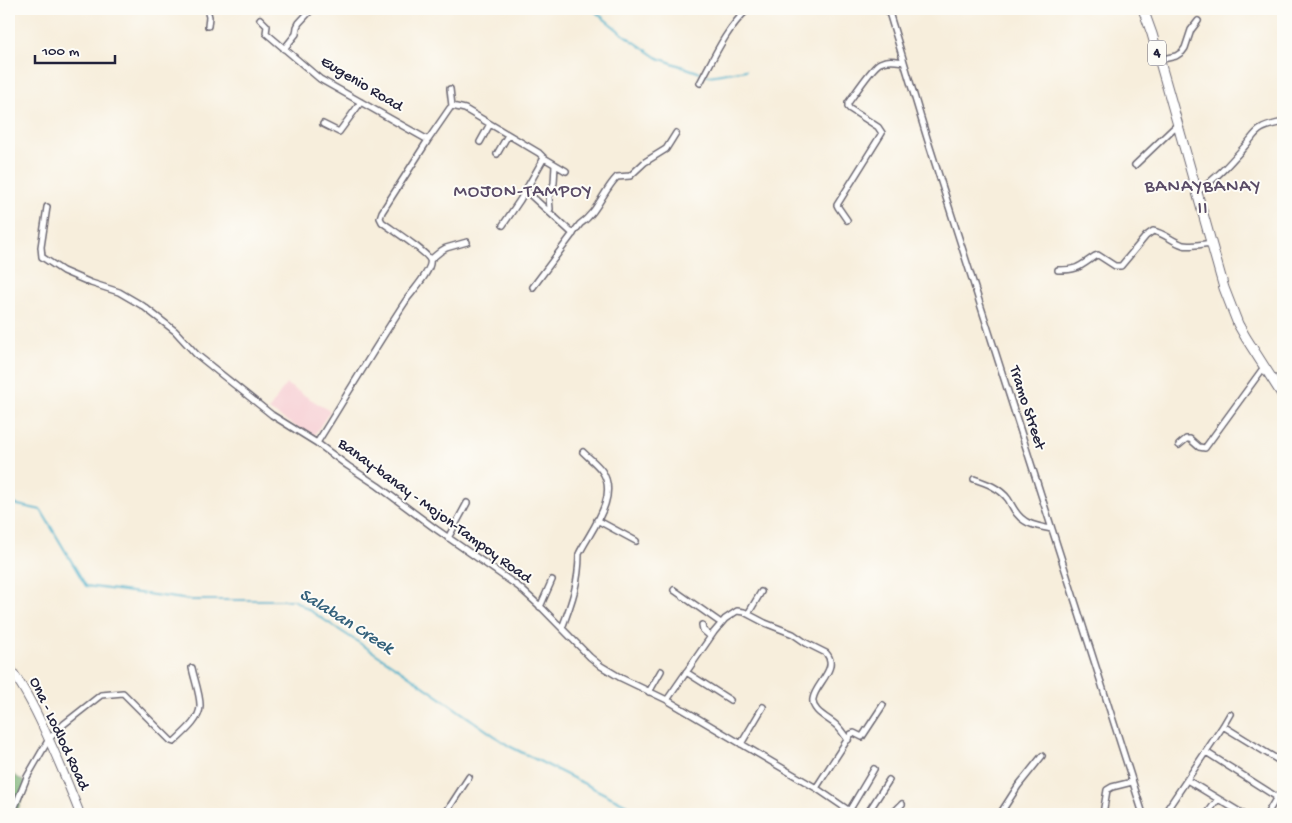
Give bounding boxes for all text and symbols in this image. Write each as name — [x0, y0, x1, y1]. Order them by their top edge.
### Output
scale bar — [35, 32, 115, 64]
road number: 4 — [1148, 40, 1166, 66]
text: 100 m — [41, 43, 80, 61]
street label: Eugenio Road — [316, 53, 407, 118]
district label: BANAYBANAY II — [1144, 176, 1261, 221]
district label: MOJON-TAMPOY — [454, 181, 592, 204]
street label: Tramo Street — [1003, 363, 1049, 454]
street label: Banay-banay - Mojon-Tampoy Road — [333, 435, 536, 590]
water label: Salaban Creek — [295, 585, 399, 660]
street label: Ona - Lodlod Road — [24, 675, 93, 795]

